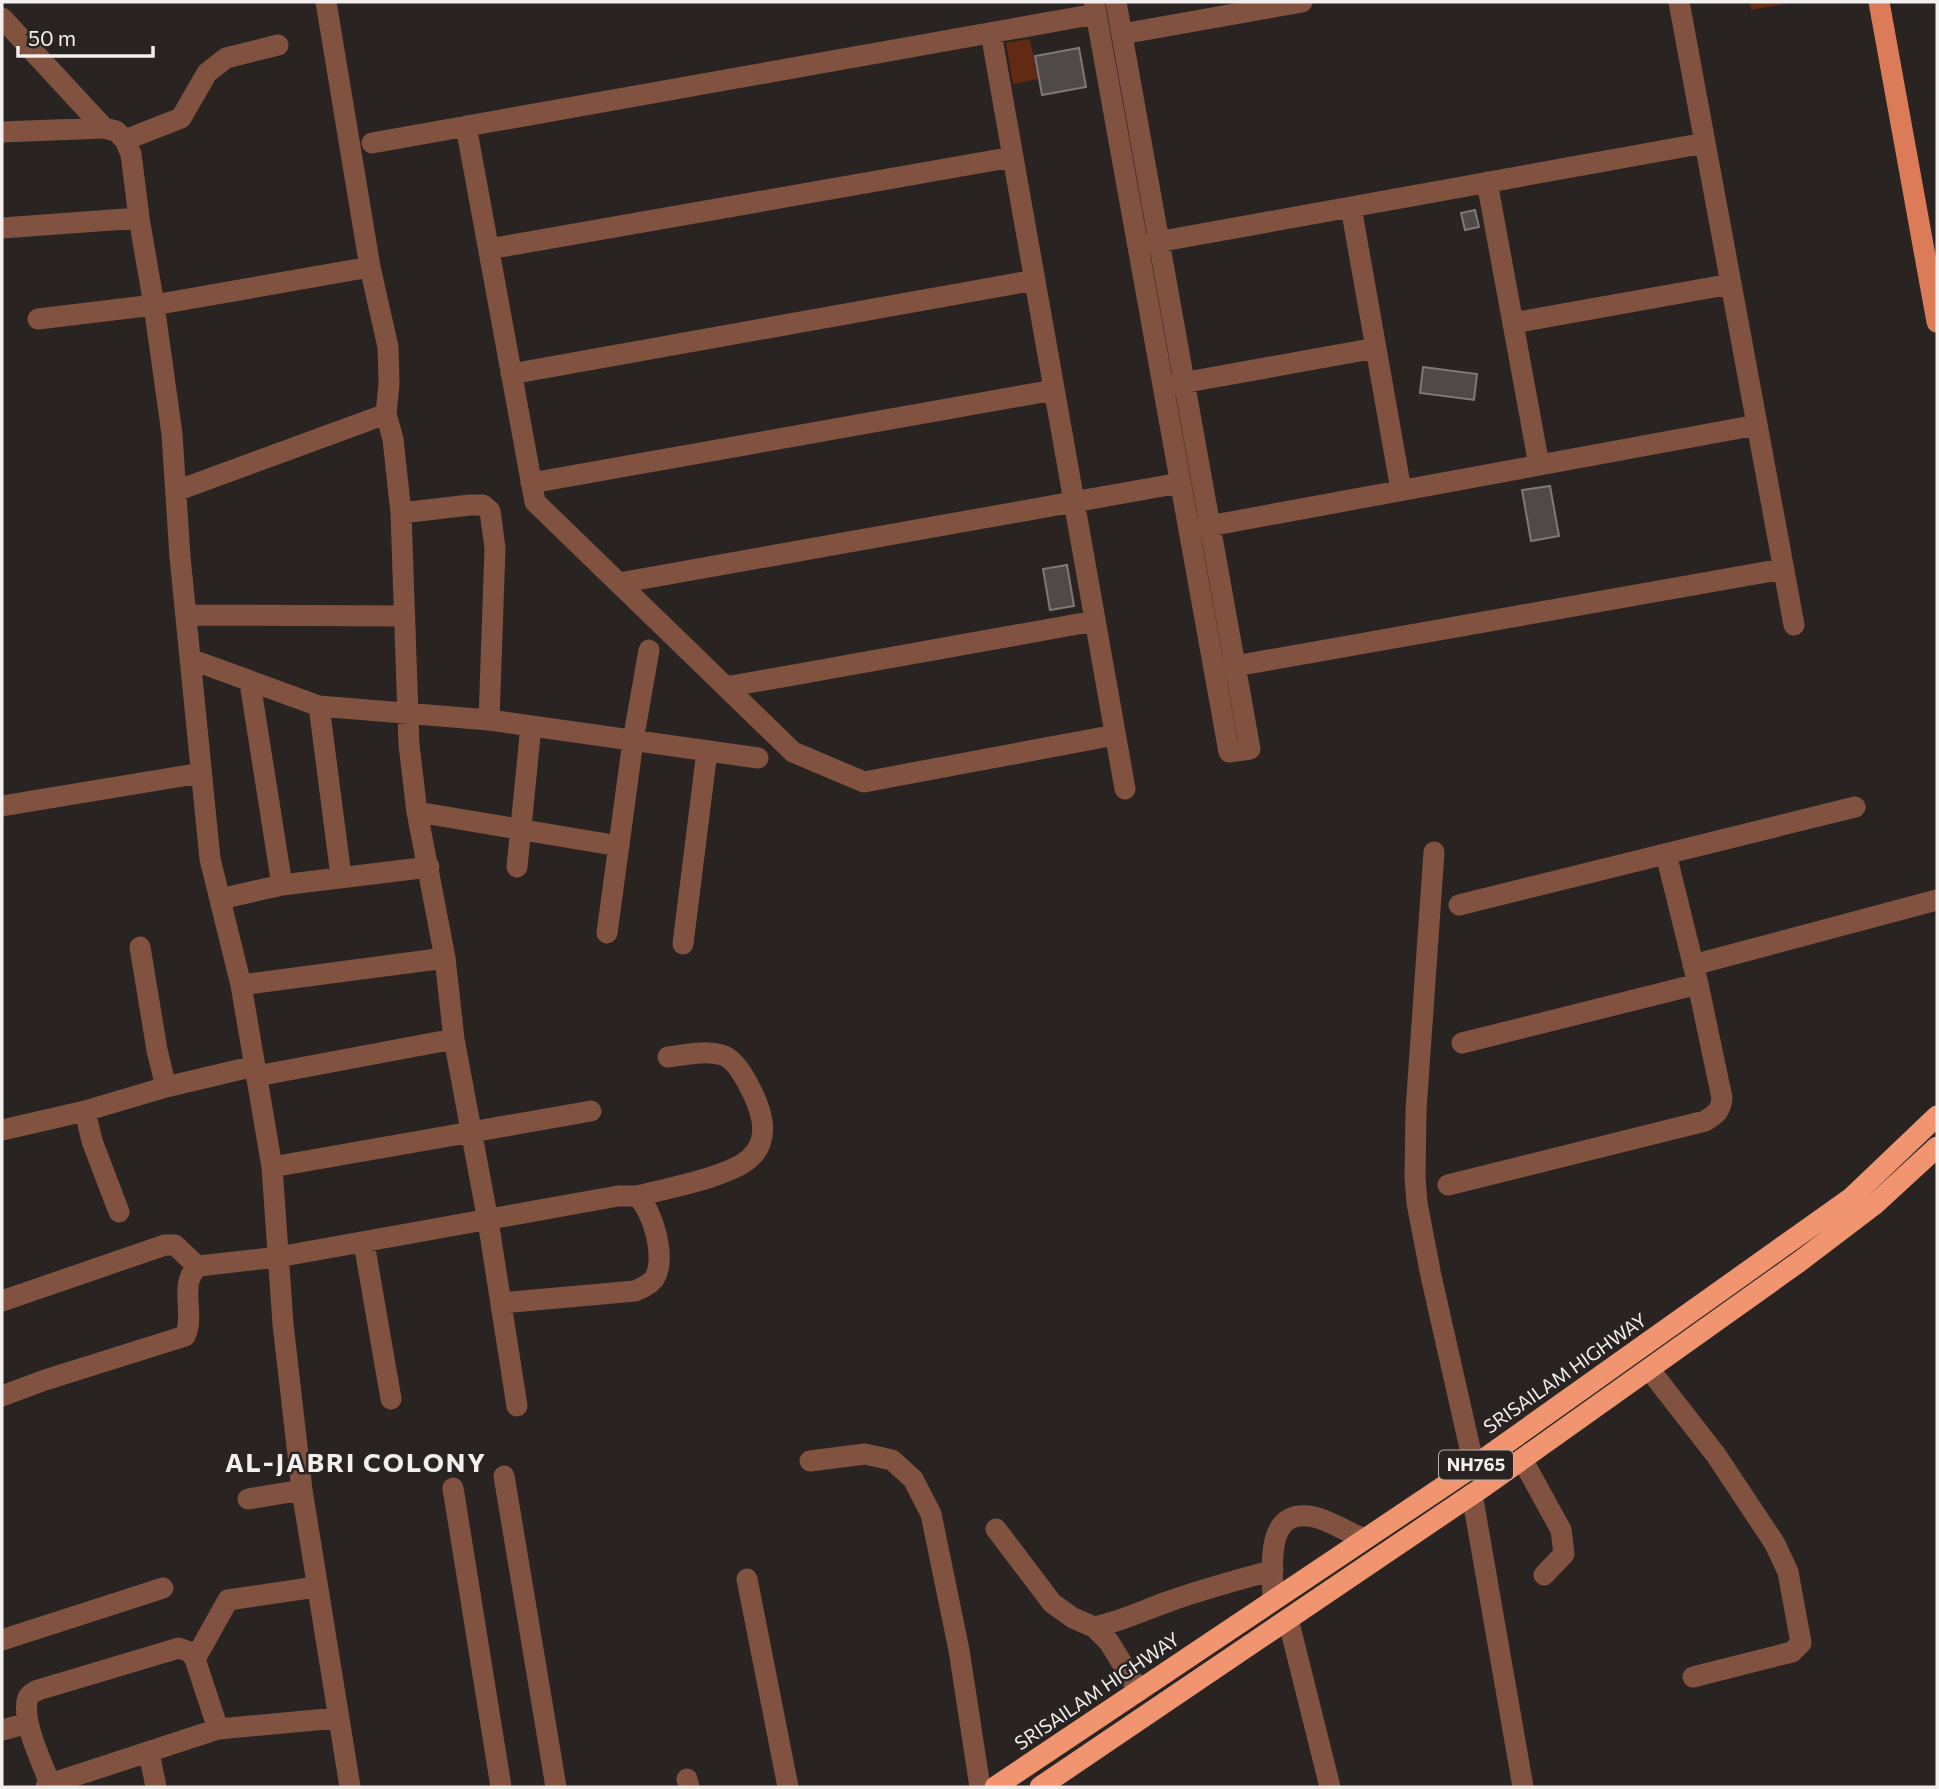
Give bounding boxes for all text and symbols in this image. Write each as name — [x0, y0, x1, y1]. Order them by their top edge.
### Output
scale bar — [18, 14, 152, 58]
text: 50 m — [28, 25, 76, 50]
street label: SRISAILAM HIGHWAY — [1479, 1308, 1651, 1438]
district label: AL-JABRI COLONY — [225, 1446, 487, 1477]
road number: NH765 — [1439, 1450, 1513, 1480]
street label: SRISAILAM HIGHWAY — [1010, 1627, 1184, 1754]

